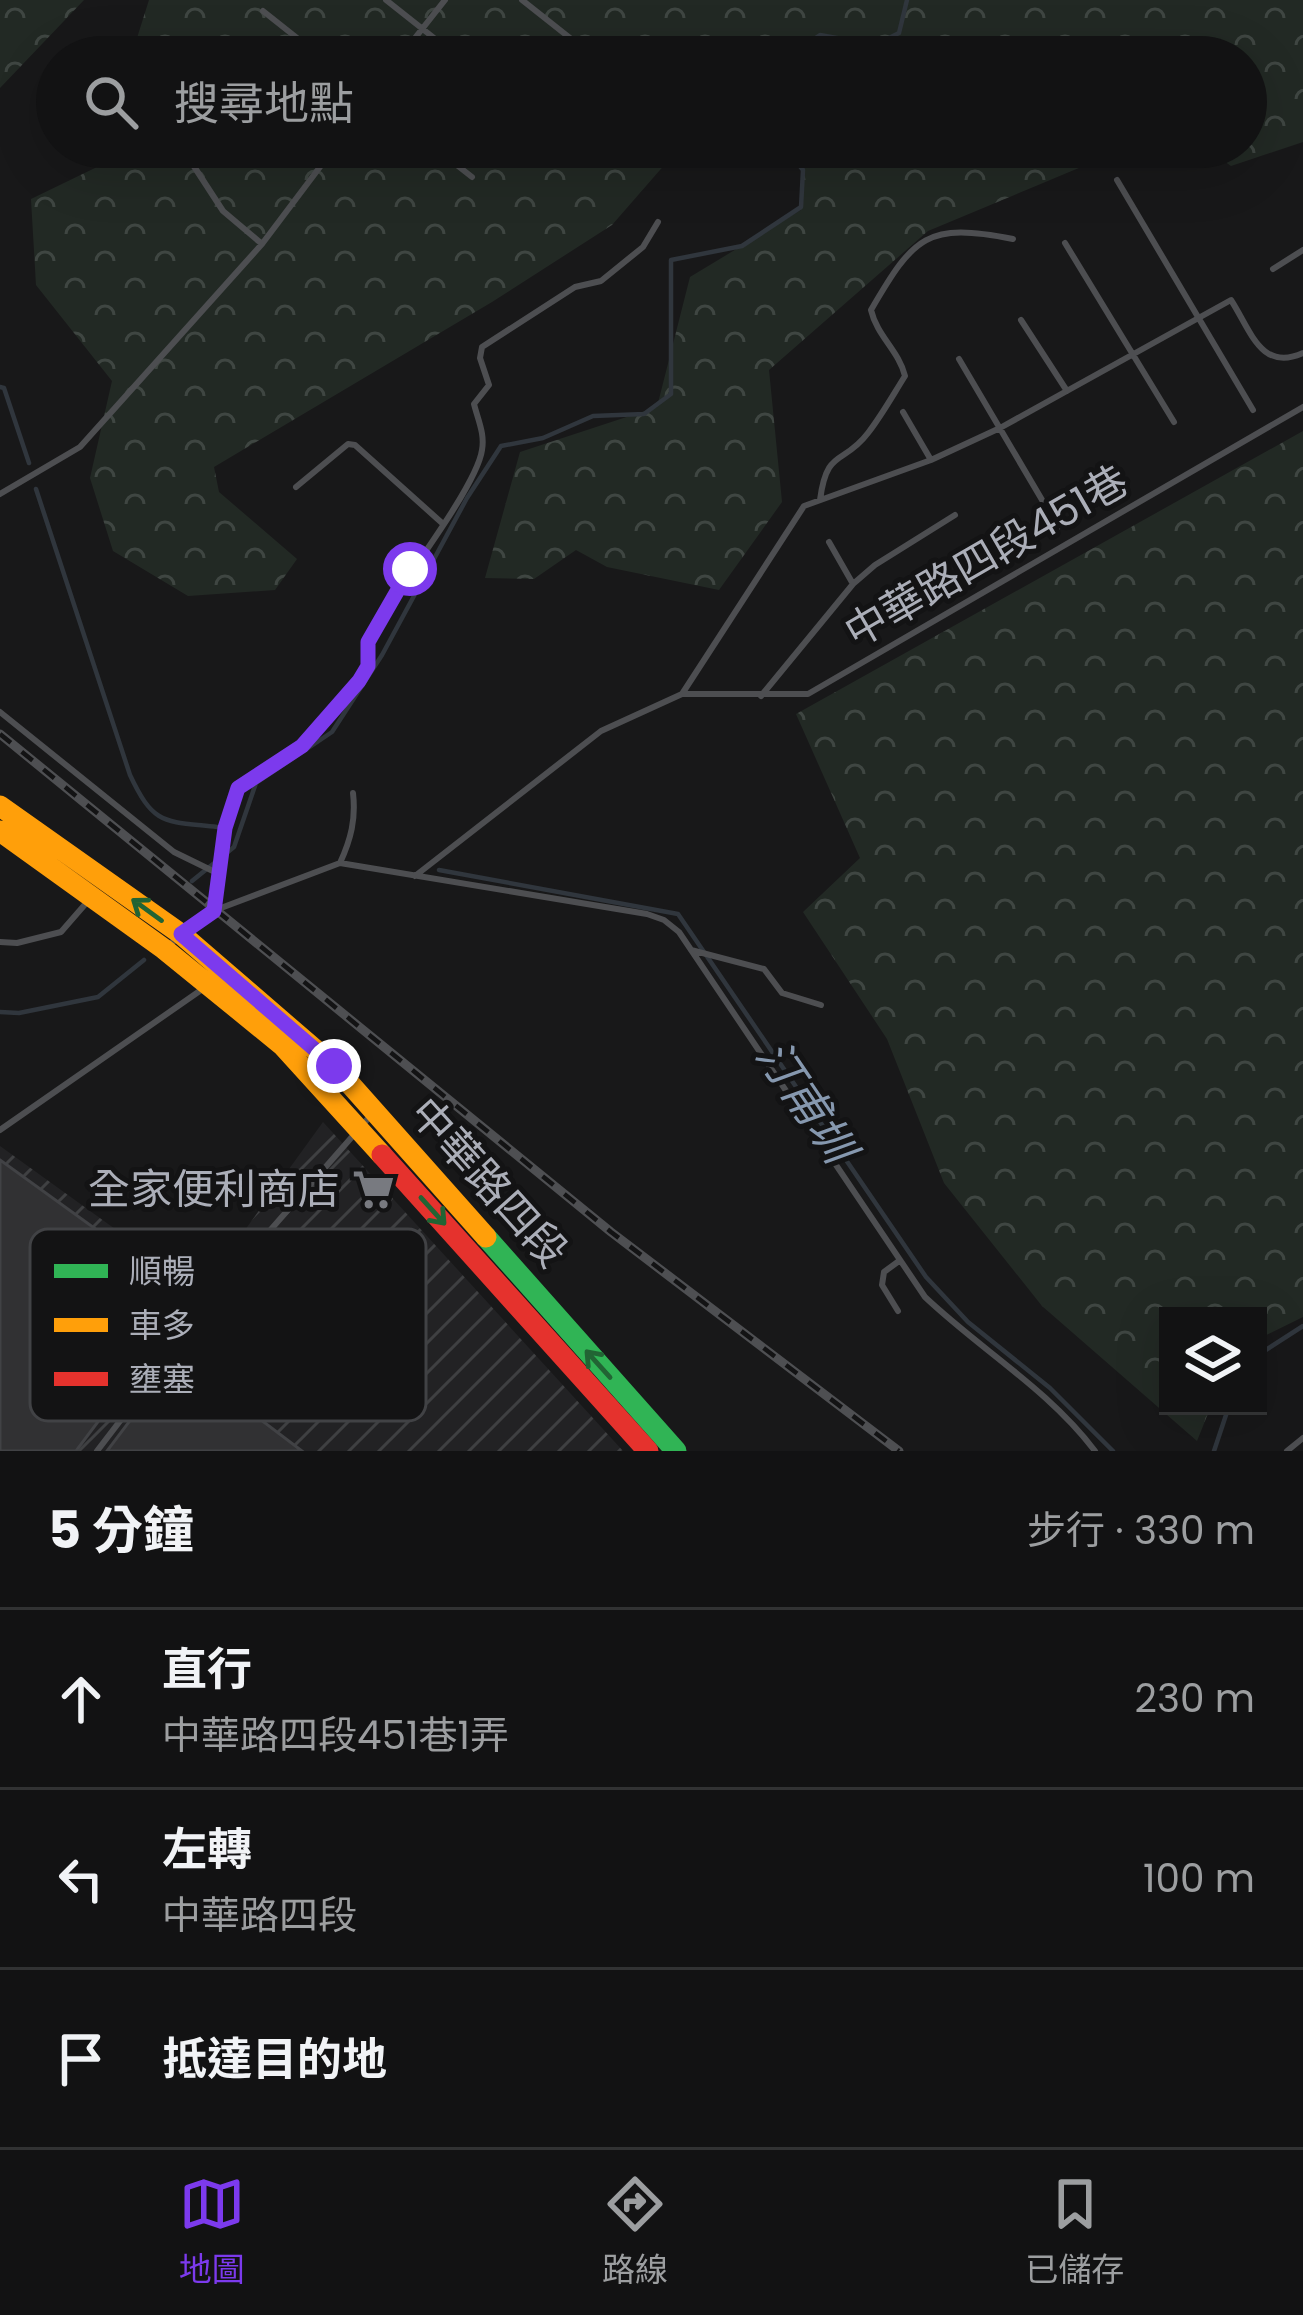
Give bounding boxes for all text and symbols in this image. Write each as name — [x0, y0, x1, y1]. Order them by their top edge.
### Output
search box — [36, 36, 1267, 168]
icon: search — [78, 69, 144, 135]
text: 搜尋地點 — [174, 72, 354, 135]
street label: 中華路四段451巷 — [834, 451, 1139, 662]
route start — [383, 542, 437, 596]
one-way arrow — [131, 897, 164, 923]
water label: 汀甫圳 — [742, 1028, 873, 1180]
route end — [307, 1039, 361, 1093]
street label: 中華路四段 — [396, 1085, 581, 1280]
place label: 全家便利商店 — [88, 1160, 340, 1219]
supermarket icon: 全家便利商店 — [351, 1166, 397, 1212]
one-way arrow — [419, 1196, 446, 1226]
legend — [30, 1229, 426, 1421]
text: 順暢 — [129, 1248, 195, 1295]
text: 車多 — [129, 1302, 195, 1349]
map controls — [1159, 1307, 1267, 1415]
button: layers — [1159, 1307, 1267, 1415]
one-way arrow — [585, 1349, 612, 1379]
text: 壅塞 — [129, 1356, 195, 1403]
text: 5 分鐘 — [48, 1494, 194, 1566]
text: 步行 · 330 m — [1027, 1503, 1255, 1558]
text: 直行 — [162, 1638, 252, 1701]
icon: ahead — [48, 1666, 114, 1732]
text: 230 m — [1135, 1671, 1255, 1726]
text: 中華路四段451巷1弄 — [162, 1708, 509, 1763]
text: 左轉 — [162, 1818, 252, 1881]
icon: left — [48, 1846, 114, 1912]
text: 100 m — [1143, 1851, 1255, 1906]
text: 中華路四段 — [162, 1888, 357, 1943]
icon: arrive — [48, 2026, 114, 2092]
text: 抵達目的地 — [162, 2028, 387, 2091]
tab: 地圖 — [179, 2171, 245, 2295]
tab: 路線 — [602, 2171, 668, 2295]
tab: 已儲存 — [1025, 2171, 1124, 2295]

